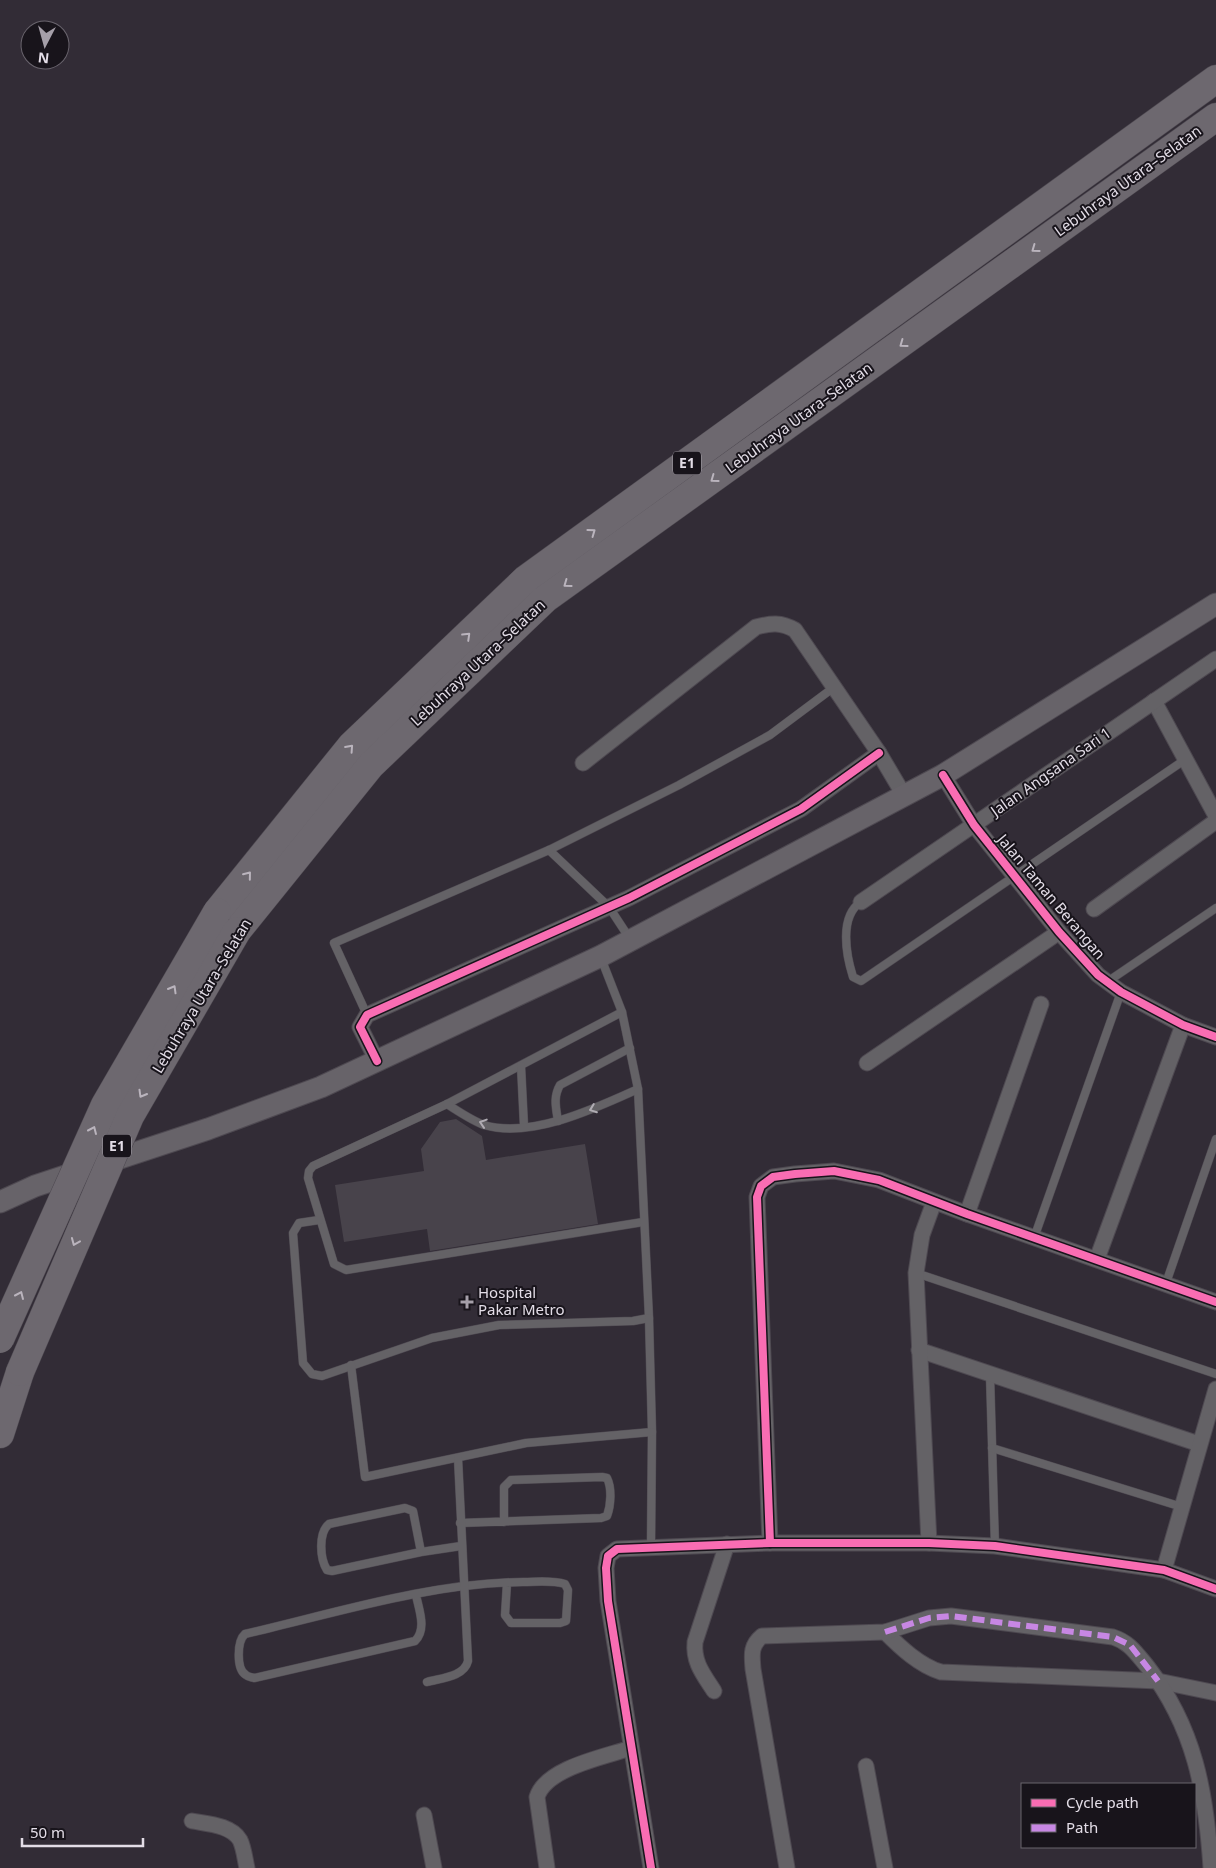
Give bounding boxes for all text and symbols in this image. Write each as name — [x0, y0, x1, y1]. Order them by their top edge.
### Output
north arrow — [20, 20, 70, 70]
text: N — [37, 48, 50, 68]
street label: Lebuhraya Utara–Selatan — [1050, 120, 1205, 240]
one-way arrow — [1031, 243, 1041, 252]
one-way arrow — [900, 338, 909, 346]
street label: Lebuhraya Utara–Selatan — [721, 357, 876, 477]
road number: E1 — [673, 452, 701, 474]
one-way arrow — [710, 473, 720, 482]
one-way arrow — [586, 529, 596, 538]
one-way arrow — [564, 578, 573, 587]
street label: Lebuhraya Utara–Selatan — [406, 595, 549, 730]
one-way arrow — [462, 633, 471, 642]
street label: Jalan Angsana Sari 1 — [985, 722, 1115, 821]
one-way arrow — [344, 745, 353, 754]
street label: Jalan Taman Berangan — [992, 828, 1110, 963]
one-way arrow — [242, 871, 251, 880]
street label: Lebuhraya Utara–Selatan — [147, 914, 255, 1077]
one-way arrow — [166, 985, 176, 994]
one-way arrow — [139, 1089, 149, 1098]
one-way arrow — [589, 1102, 598, 1113]
one-way arrow — [480, 1119, 488, 1129]
one-way arrow — [87, 1126, 98, 1135]
road number: E1 — [103, 1134, 131, 1158]
one-way arrow — [71, 1237, 82, 1246]
place label: Hospital Pakar Metro — [478, 1282, 564, 1319]
one-way arrow — [13, 1291, 24, 1300]
marker: Hospital Pakar Metro — [460, 1295, 474, 1309]
legend — [1021, 1783, 1196, 1848]
text: Cycle path — [1066, 1792, 1139, 1812]
scale bar — [22, 1816, 144, 1848]
text: Path — [1066, 1817, 1098, 1837]
text: 50 m — [30, 1822, 65, 1842]

